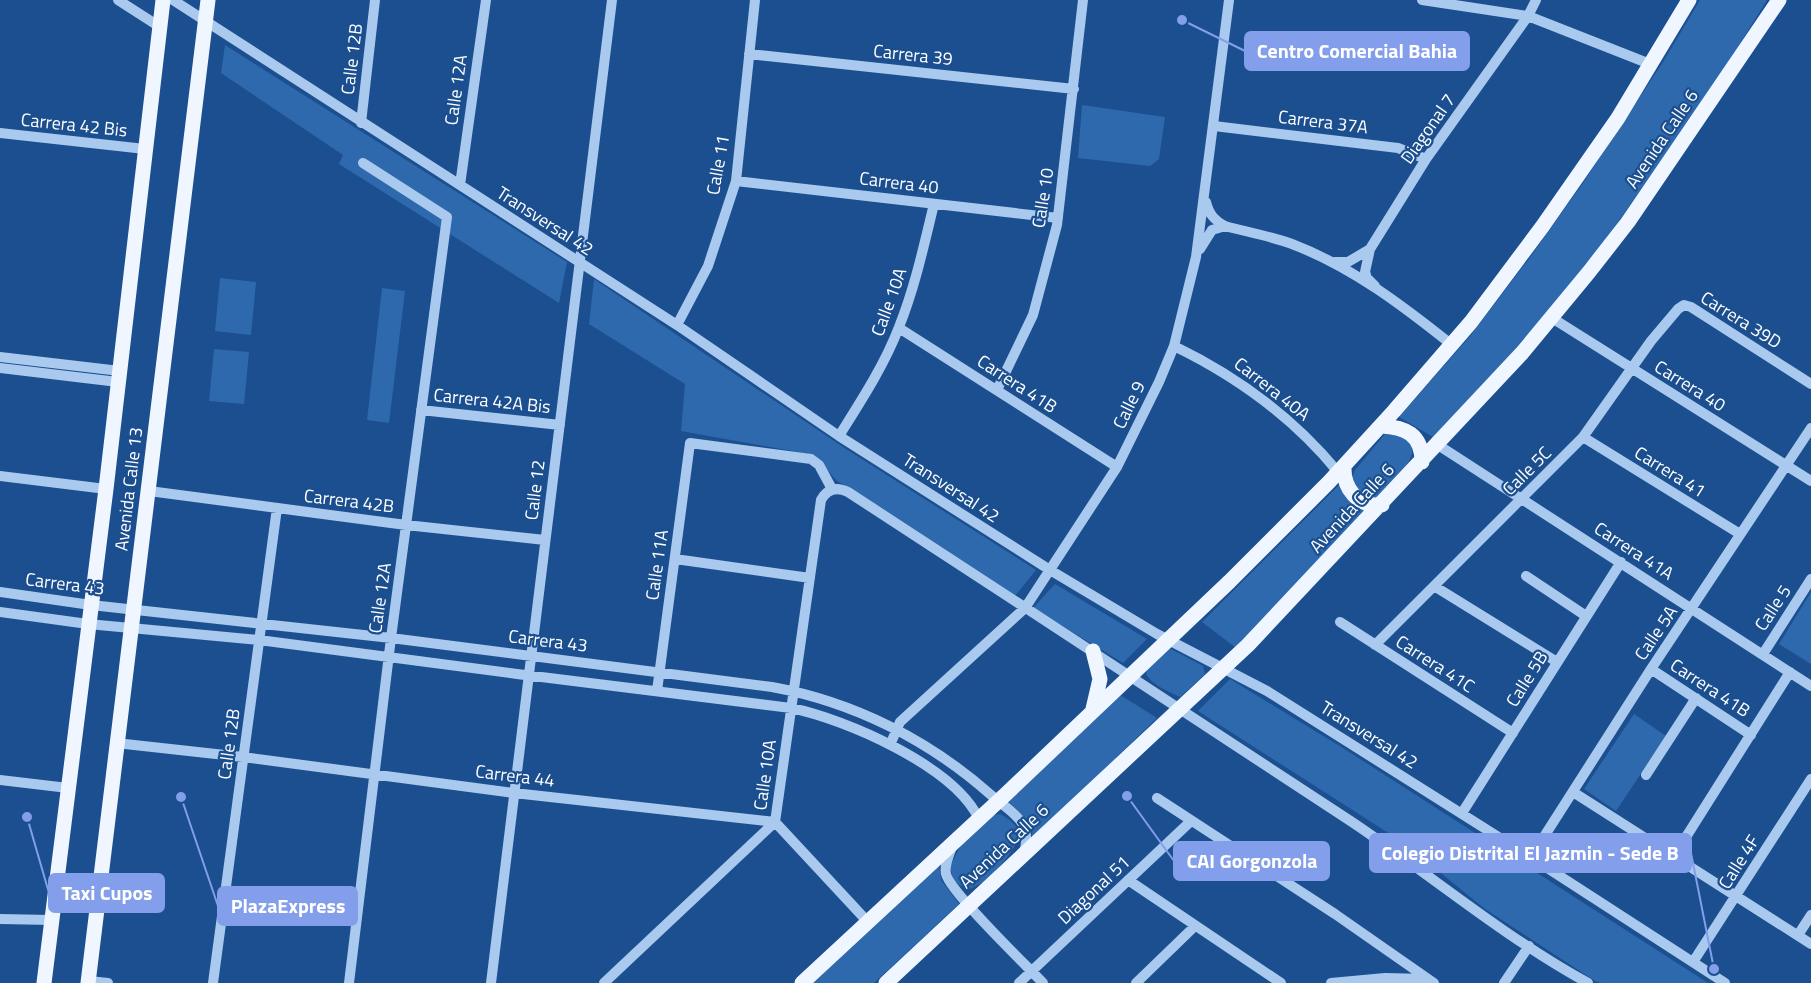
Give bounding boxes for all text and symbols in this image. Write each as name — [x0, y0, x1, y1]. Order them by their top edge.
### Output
street label: Calle 12B — [334, 22, 369, 96]
callout: Centro Comercial Bahia — [1245, 32, 1469, 70]
text: Centro Comercial Bahia — [1257, 35, 1457, 66]
street label: Carrera 39 — [872, 37, 954, 72]
street label: Calle 12A — [437, 53, 474, 127]
street label: Avenida Calle 6 — [1618, 84, 1705, 194]
street label: Diagonal 7 — [1394, 88, 1462, 169]
street label: Carrera 37A — [1277, 103, 1370, 140]
street label: Carrera 42 Bis — [19, 105, 129, 144]
street label: Calle 11 — [699, 133, 736, 197]
street label: Carrera 40 — [858, 164, 940, 201]
street label: Calle 10 — [1024, 166, 1061, 230]
street label: Transversal 42 — [492, 179, 599, 262]
street label: Calle 10A — [864, 264, 913, 340]
street label: Carrera 39D — [1695, 284, 1787, 355]
street label: Carrera 41B — [972, 348, 1063, 420]
street label: Carrera 40A — [1228, 350, 1316, 427]
street label: Carrera 40 — [1649, 353, 1731, 418]
street label: Calle 9 — [1105, 376, 1152, 433]
street label: Carrera 42A Bis — [432, 381, 552, 420]
street label: Avenida Calle 13 — [108, 426, 149, 552]
street label: Carrera 41 — [1629, 439, 1711, 504]
street label: Calle 5C — [1496, 440, 1558, 501]
street label: Transversal 42 — [898, 446, 1005, 529]
street label: Avenida Calle 6 — [1303, 457, 1401, 559]
street label: Calle 12 — [517, 458, 552, 522]
street label: Carrera 42B — [302, 482, 396, 519]
street label: Carrera 41A — [1589, 515, 1680, 587]
street label: Calle 11A — [638, 528, 675, 602]
street label: Calle 12A — [361, 561, 398, 635]
street label: Carrera 43 — [24, 565, 106, 602]
street label: Calle 5 — [1748, 579, 1798, 636]
street label: Calle 5A — [1627, 600, 1684, 666]
street label: Carrera 43 — [507, 622, 589, 659]
street label: Carrera 41C — [1390, 628, 1480, 699]
street label: Calle 5B — [1499, 646, 1554, 712]
street label: Carrera 41B — [1665, 652, 1756, 724]
street label: Transversal 42 — [1315, 694, 1423, 775]
street label: Calle 12B — [210, 707, 247, 781]
street label: Calle 10A — [746, 738, 783, 812]
street label: Carrera 44 — [474, 757, 556, 794]
street label: Avenida Calle 6 — [953, 797, 1055, 895]
street label: Calle 4F — [1711, 829, 1766, 894]
callout: Colegio Distrital El Jazmin - Sede B — [1370, 834, 1691, 872]
text: Colegio Distrital El Jazmin - Sede B — [1381, 837, 1679, 868]
callout: CAI Gorgonzola — [1174, 842, 1329, 880]
text: CAI Gorgonzola — [1186, 845, 1318, 876]
street label: Diagonal 51 — [1051, 849, 1136, 930]
callout: Taxi Cupos — [49, 874, 164, 912]
text: Taxi Cupos — [61, 877, 153, 908]
callout: PlazaExpress — [218, 887, 357, 925]
text: PlazaExpress — [231, 890, 345, 921]

